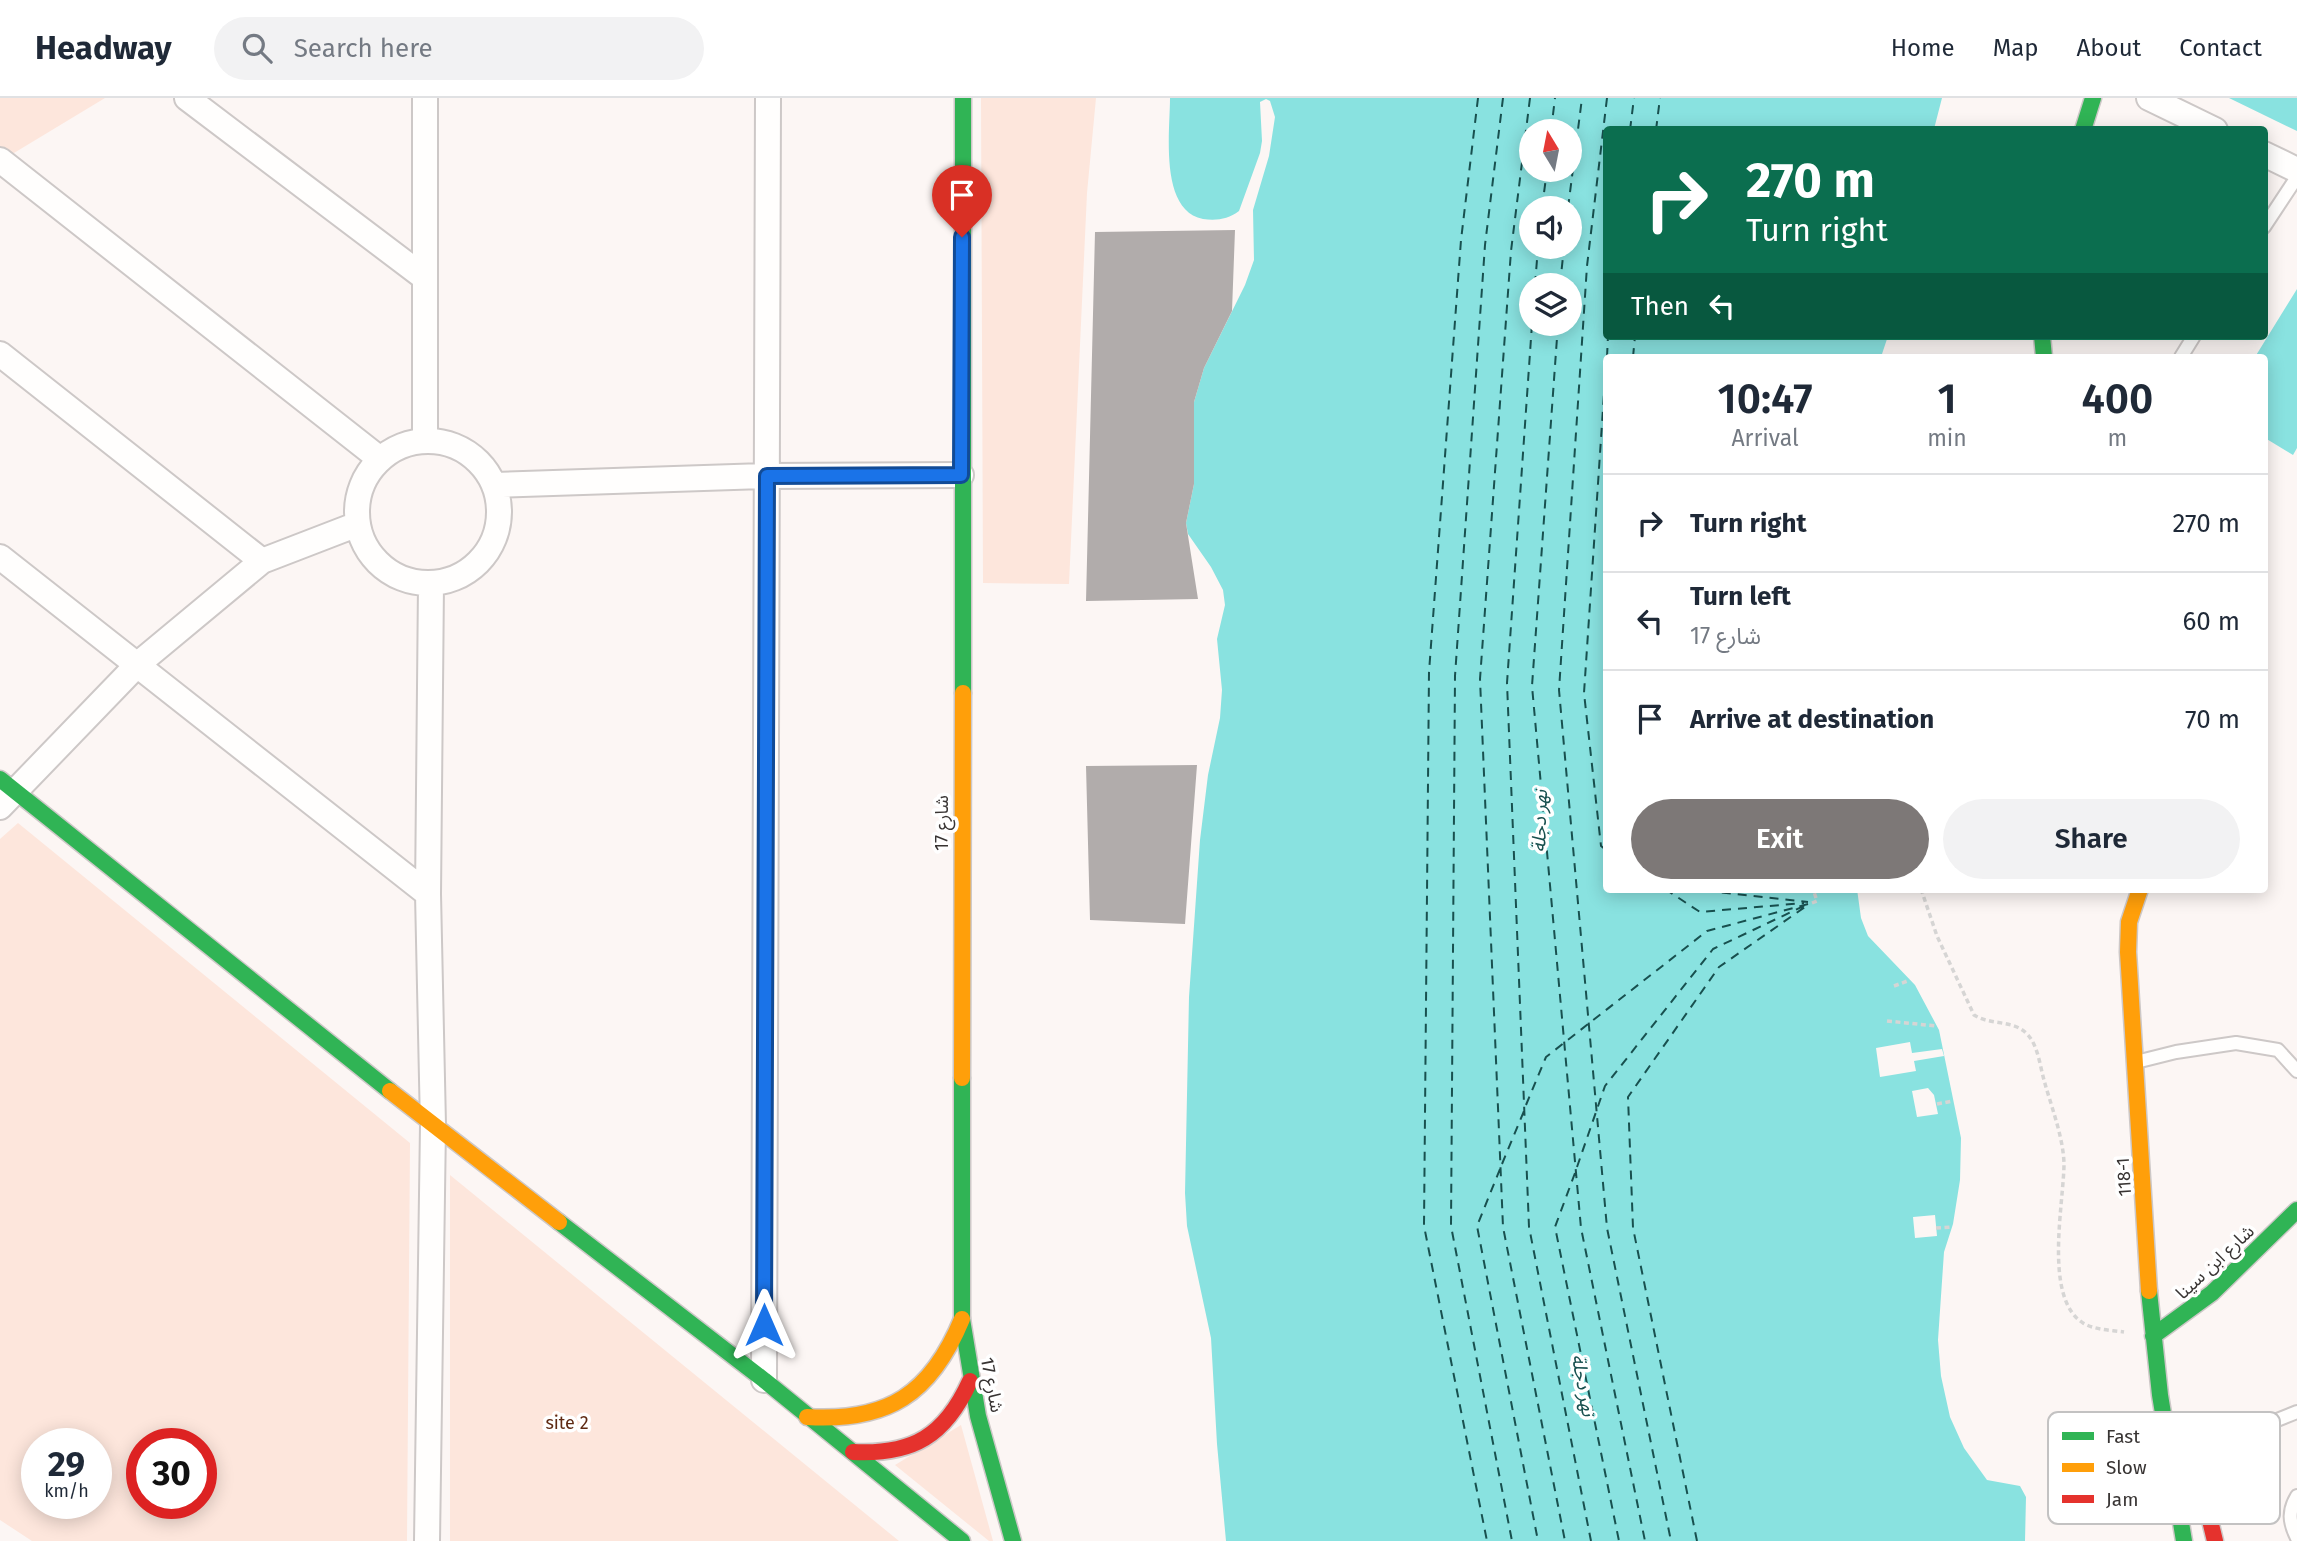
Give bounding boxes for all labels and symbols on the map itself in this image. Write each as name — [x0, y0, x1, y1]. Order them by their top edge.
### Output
north arrow — [1519, 119, 1582, 182]
pin — [932, 165, 992, 237]
water label: نهر دجلة — [1527, 788, 1552, 853]
street label: شارع 17 — [931, 795, 956, 851]
street label: 118-1 — [2112, 1157, 2136, 1197]
street label: شارع ابن سينا — [2171, 1220, 2261, 1306]
position arrow — [727, 1288, 801, 1362]
water label: نهر دجلة — [1567, 1352, 1601, 1420]
street label: شارع 17 — [973, 1356, 1008, 1415]
park label: site 2 — [545, 1412, 589, 1434]
legend — [2048, 1412, 2280, 1524]
text: Fast — [2106, 1425, 2140, 1448]
speed limit sign: 30 — [126, 1428, 217, 1519]
text: Slow — [2106, 1456, 2147, 1479]
text: Jam — [2106, 1488, 2138, 1511]

